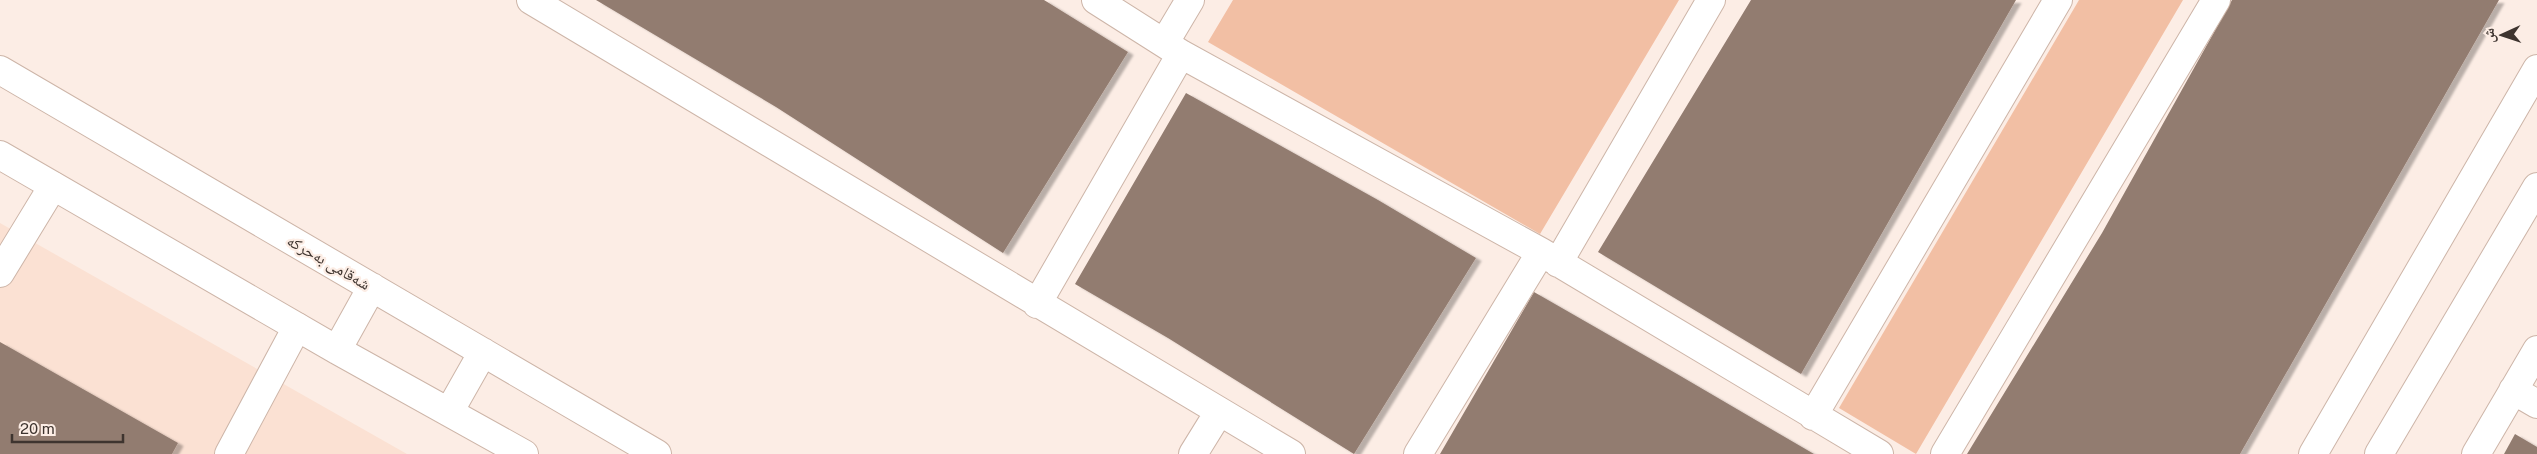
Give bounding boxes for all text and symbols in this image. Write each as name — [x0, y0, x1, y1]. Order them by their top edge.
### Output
north arrow — [2477, 10, 2527, 60]
text: ش — [2481, 28, 2498, 44]
street label: شەقامی بەحرکە — [283, 231, 374, 295]
scale bar — [12, 412, 124, 444]
text: 20 m — [20, 420, 55, 437]

